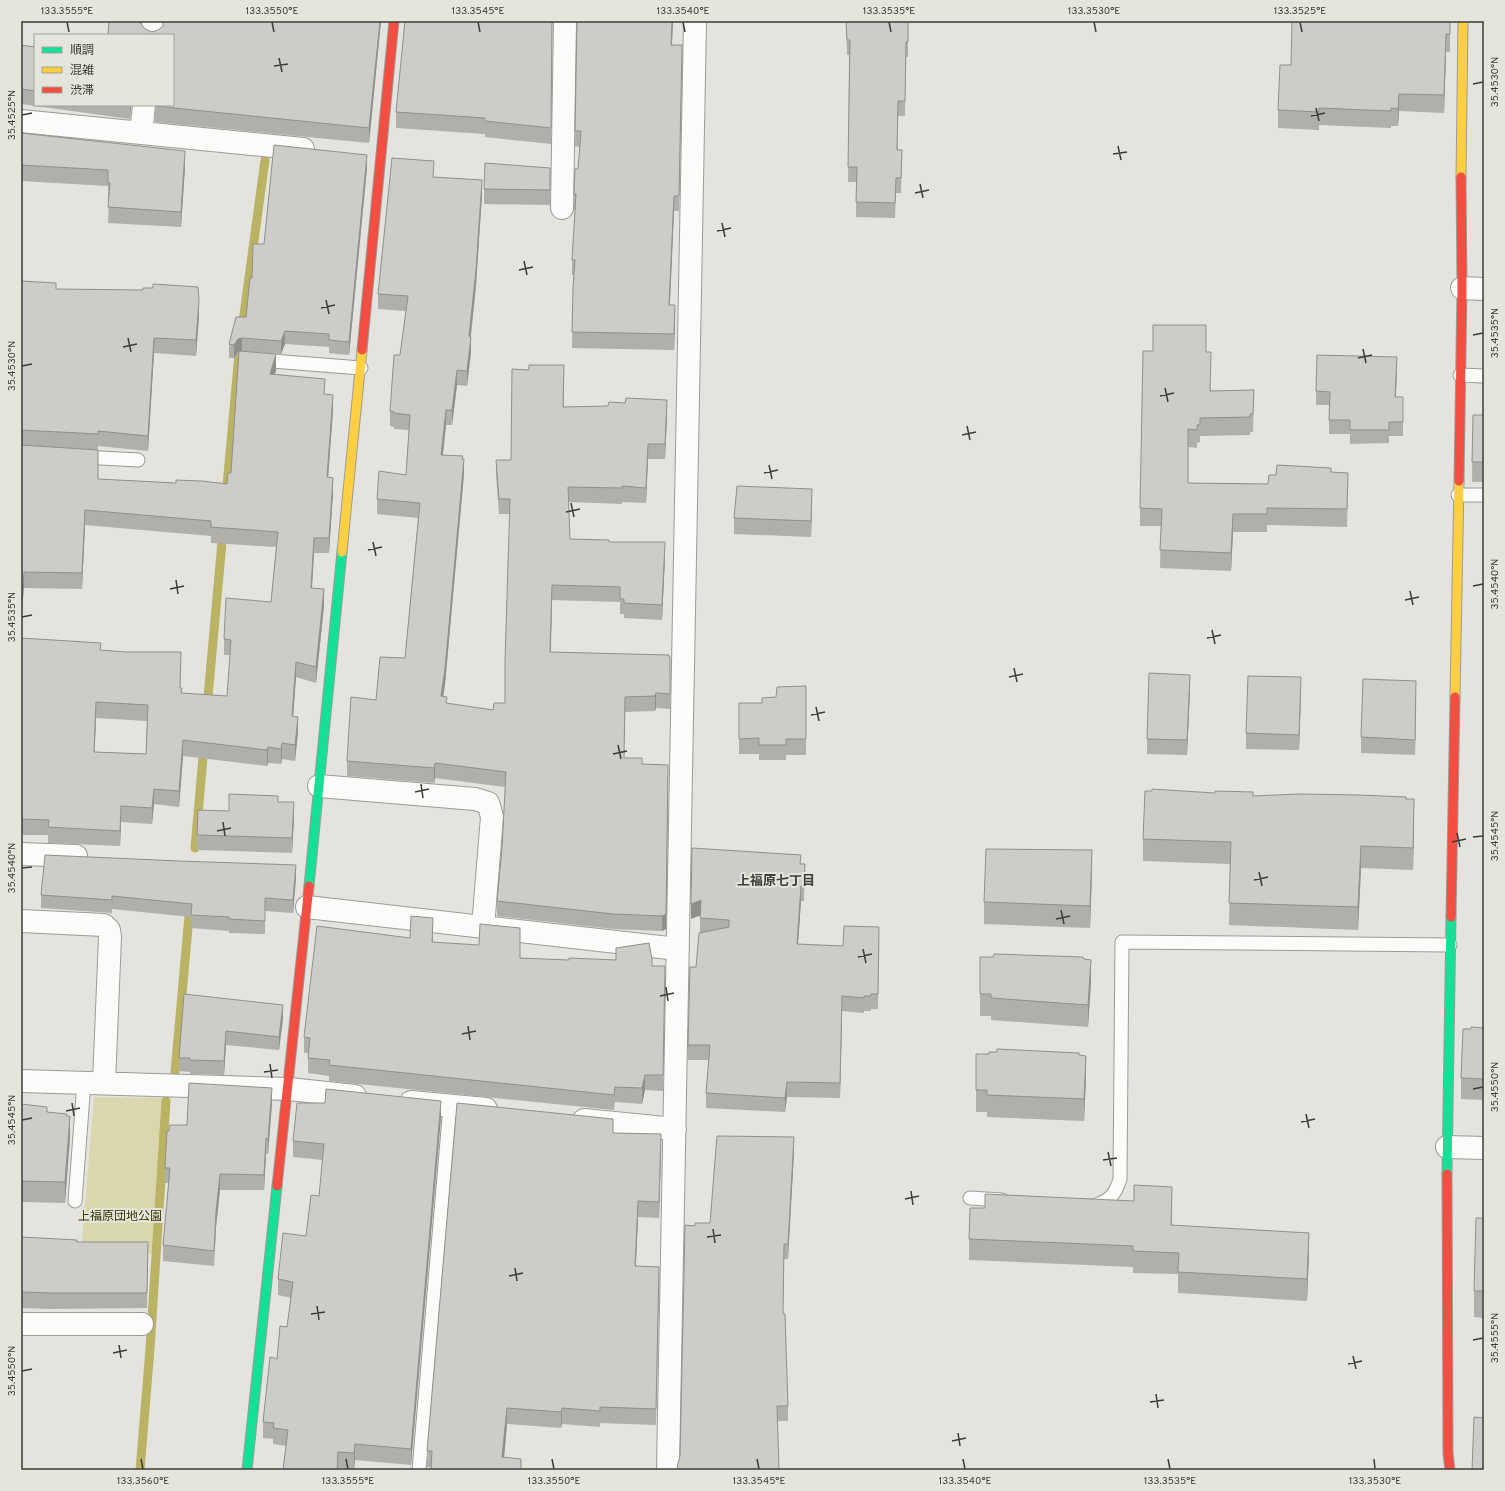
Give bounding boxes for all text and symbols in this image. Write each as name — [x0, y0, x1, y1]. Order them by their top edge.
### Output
text: 133.3555°E — [41, 5, 93, 18]
text: 133.3550°E — [246, 5, 298, 18]
text: 133.3545°E — [452, 5, 504, 18]
text: 133.3540°E — [656, 5, 710, 18]
text: 133.3535°E — [863, 5, 915, 18]
text: 133.3530°E — [1068, 5, 1120, 18]
text: 133.3525°E — [1274, 5, 1326, 18]
legend — [34, 34, 174, 106]
text: 順調 — [70, 43, 94, 59]
text: 35.4530°N — [1489, 57, 1502, 107]
text: 混雑 — [70, 63, 94, 79]
text: 渋滞 — [70, 83, 94, 99]
text: 35.4525°N — [6, 90, 19, 140]
text: 35.4535°N — [1489, 308, 1502, 358]
text: 35.4530°N — [6, 341, 19, 391]
text: 35.4540°N — [1489, 559, 1502, 609]
text: 35.4535°N — [6, 592, 19, 642]
text: 35.4545°N — [1489, 811, 1502, 861]
text: 35.4540°N — [6, 843, 19, 893]
district label: 上福原七丁目 — [737, 874, 815, 890]
text: 35.4550°N — [1489, 1062, 1502, 1112]
text: 35.4545°N — [6, 1095, 19, 1145]
park label: 上福原団地公園 — [78, 1209, 162, 1225]
text: 35.4555°N — [1489, 1313, 1502, 1363]
text: 35.4550°N — [6, 1346, 19, 1396]
text: 133.3560°E — [117, 1475, 169, 1488]
text: 133.3555°E — [322, 1475, 374, 1488]
text: 133.3550°E — [528, 1475, 580, 1488]
text: 133.3545°E — [733, 1475, 785, 1488]
text: 133.3540°E — [938, 1475, 992, 1488]
text: 133.3535°E — [1144, 1475, 1196, 1488]
text: 133.3530°E — [1349, 1475, 1401, 1488]

